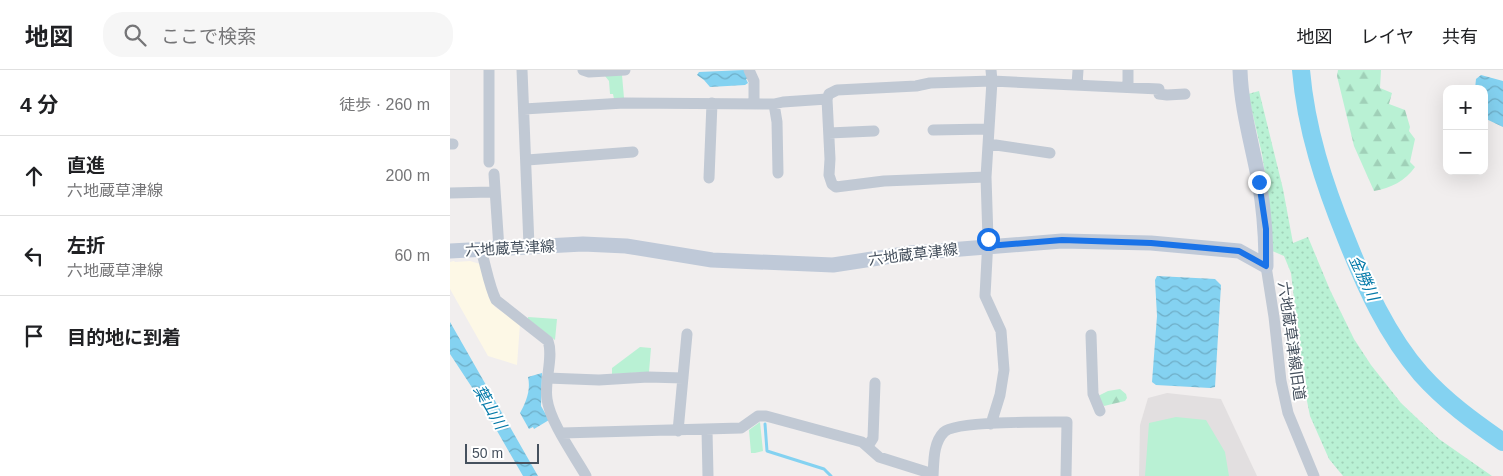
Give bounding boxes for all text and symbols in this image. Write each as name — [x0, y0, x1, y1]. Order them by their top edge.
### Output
search box — [103, 12, 453, 57]
icon: search — [121, 21, 149, 49]
text: 地図 — [25, 23, 73, 50]
text: ここで検索 — [161, 26, 256, 47]
text: 地図 — [1297, 27, 1333, 47]
text: レイヤ — [1361, 27, 1414, 47]
text: 共有 — [1442, 27, 1478, 47]
map controls — [1443, 85, 1488, 175]
button: + — [1443, 85, 1488, 130]
text: 4 分 — [20, 93, 59, 116]
text: 徒歩 · 260 m — [339, 96, 430, 113]
button: − — [1443, 130, 1488, 175]
text: 直進 — [67, 155, 105, 176]
icon: ahead — [20, 162, 48, 190]
text: 200 m — [386, 167, 430, 184]
route end — [1248, 171, 1271, 194]
text: 六地蔵草津線 — [67, 182, 163, 199]
route start — [977, 228, 1000, 251]
text: 左折 — [67, 235, 105, 256]
street label: 六地蔵草津線 — [465, 237, 555, 259]
street label: 六地蔵草津線 — [867, 240, 959, 268]
icon: left — [20, 242, 48, 270]
text: 60 m — [394, 247, 430, 264]
water label: 金勝川 — [1346, 253, 1383, 305]
text: 六地蔵草津線 — [67, 262, 163, 279]
street label: 六地蔵草津線旧道 — [1275, 280, 1309, 402]
icon: arrive — [20, 322, 48, 350]
text: 目的地に到着 — [67, 327, 181, 348]
water label: 葉山川 — [471, 382, 510, 434]
scale bar — [465, 441, 539, 464]
text: 50 m — [472, 445, 503, 461]

